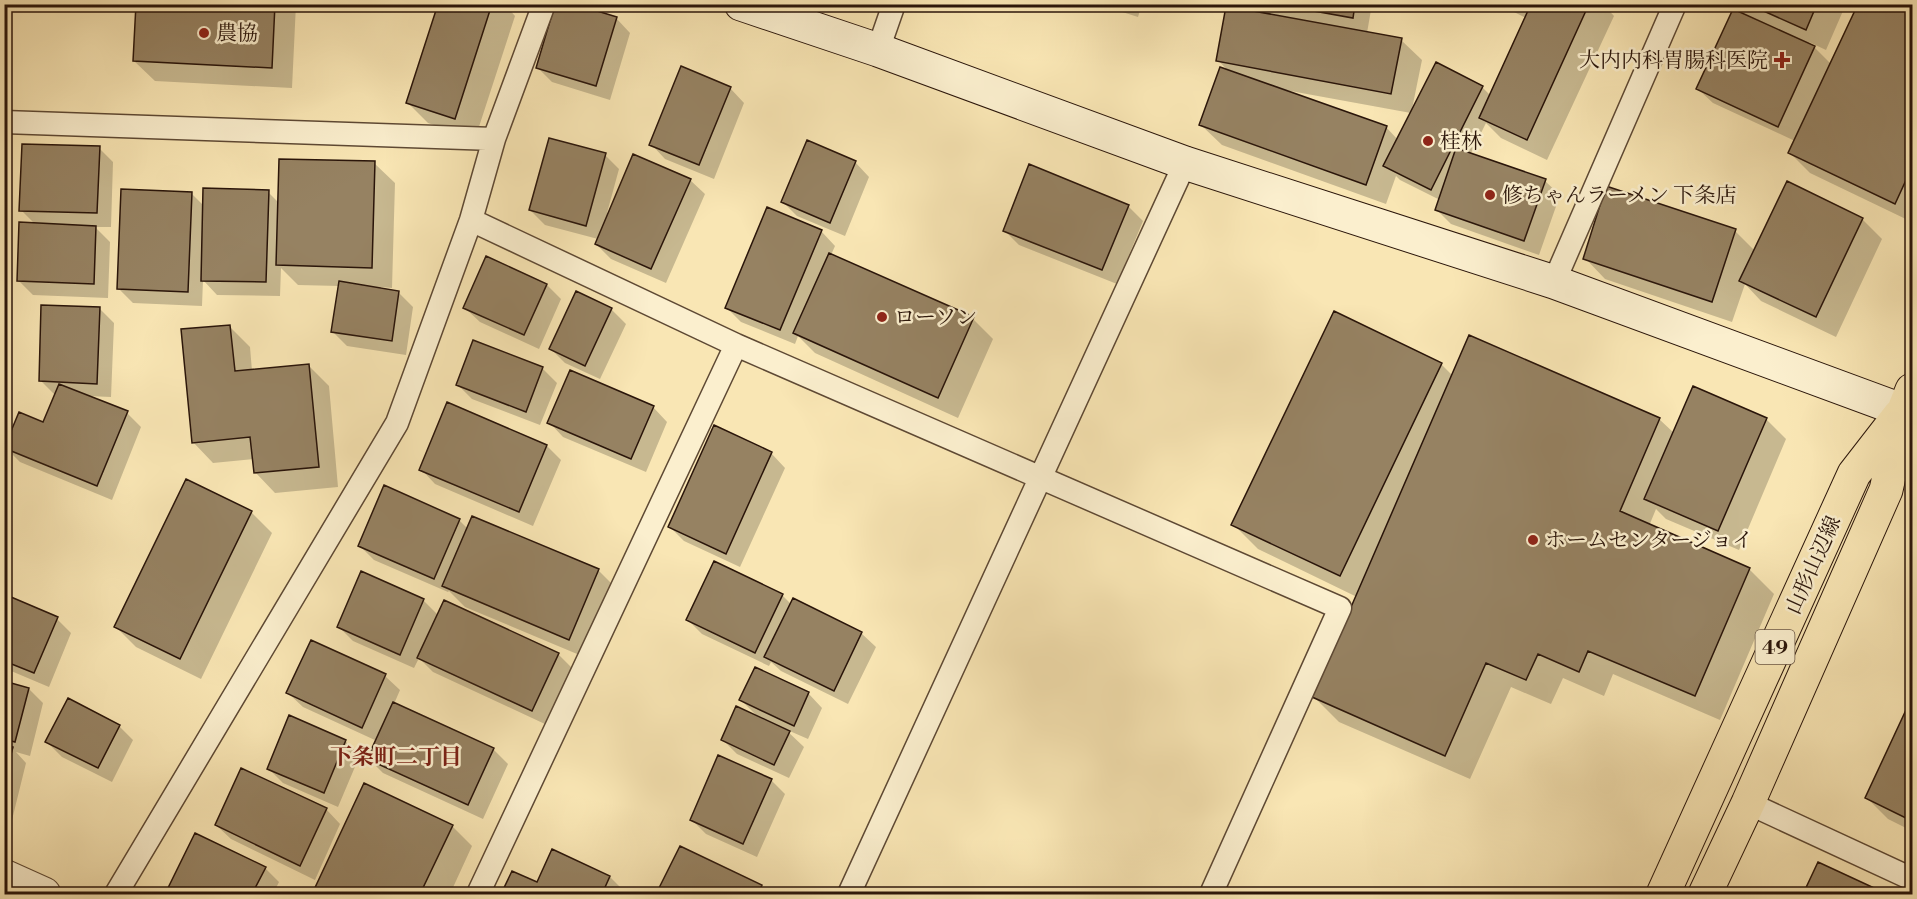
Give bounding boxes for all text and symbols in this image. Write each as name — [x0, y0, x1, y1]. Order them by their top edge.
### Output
place label: 農協 — [216, 21, 258, 47]
marker: 農協 — [197, 26, 211, 40]
place label: 大内内科胃腸科医院 — [1579, 48, 1768, 74]
marker: 大内内科胃腸科医院 — [1773, 51, 1791, 69]
place label: 桂林 — [1440, 129, 1482, 155]
marker: 桂林 — [1421, 134, 1435, 148]
place label: 修ちゃんラーメン 下条店 — [1502, 183, 1736, 209]
marker: 修ちゃんラーメン 下条店 — [1483, 188, 1497, 202]
place label: ローソン — [894, 305, 977, 331]
marker: ローソン — [875, 310, 889, 324]
street label: 山形山辺線 — [1781, 512, 1847, 619]
place label: ホームセンタージョイ — [1545, 528, 1753, 554]
marker: ホームセンタージョイ — [1526, 533, 1540, 547]
road number: 49 — [1756, 630, 1794, 664]
district label: 下条町二丁目 — [330, 744, 462, 771]

